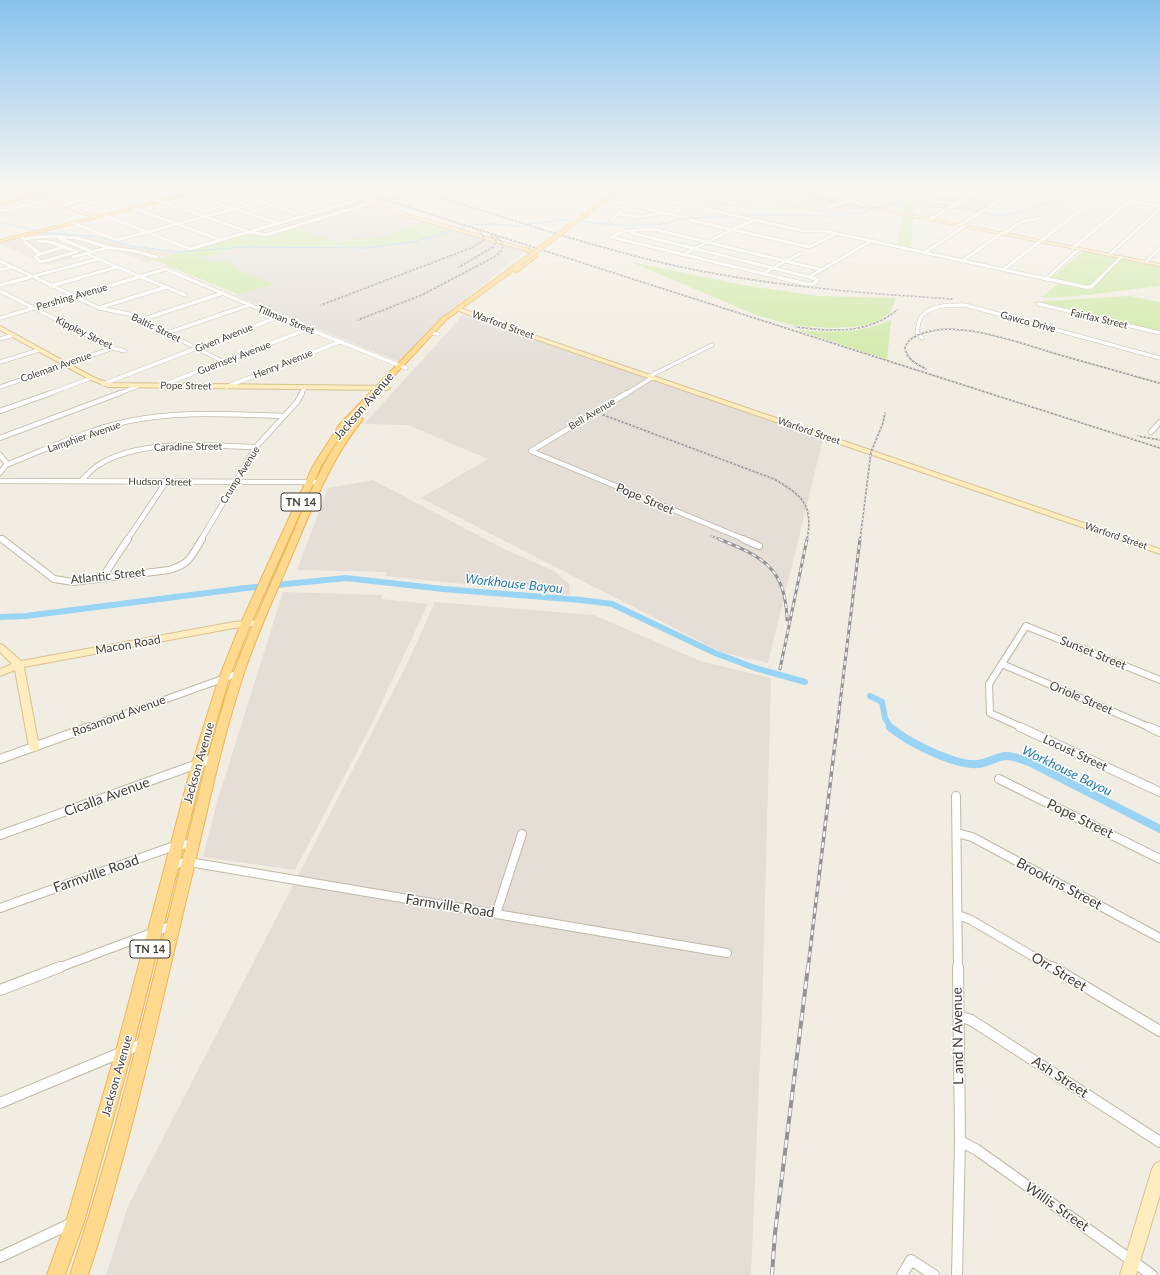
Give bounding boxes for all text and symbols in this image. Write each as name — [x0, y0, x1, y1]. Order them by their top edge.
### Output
street label: Pershing Avenue — [35, 281, 109, 313]
street label: Tillman Street — [256, 303, 316, 337]
street label: Fairfax Street — [1069, 307, 1129, 331]
street label: Warford Street — [470, 308, 536, 342]
street label: Gawco Drive — [999, 309, 1057, 335]
street label: Baltic Street — [129, 311, 183, 345]
street label: Kippley Street — [54, 314, 114, 352]
street label: Given Avenue — [193, 321, 255, 355]
street label: Guernsey Avenue — [196, 338, 272, 378]
street label: Henry Avenue — [252, 347, 314, 381]
street label: Coleman Avenue — [19, 349, 93, 385]
street label: Jackson Avenue — [331, 370, 397, 442]
street label: Pope Street — [160, 380, 212, 392]
street label: Bell Avenue — [567, 395, 617, 433]
street label: Warford Street — [776, 415, 842, 447]
street label: Lamphier Avenue — [46, 419, 122, 455]
street label: Caradine Street — [154, 440, 222, 454]
street label: Crump Avenue — [218, 444, 262, 506]
street label: Hudson Street — [128, 475, 192, 489]
street label: Pope Street — [614, 480, 676, 518]
road number: TN 14 — [281, 493, 321, 511]
street label: Warford Street — [1083, 520, 1149, 552]
street label: Atlantic Street — [70, 565, 146, 587]
water label: Workhouse Bayou — [464, 571, 564, 597]
street label: Macon Road — [94, 632, 162, 658]
street label: Sunset Street — [1058, 633, 1128, 673]
street label: Oriole Street — [1047, 678, 1115, 718]
street label: Rosamond Avenue — [71, 692, 167, 740]
street label: Jackson Avenue — [180, 721, 218, 805]
street label: Locust Street — [1041, 732, 1109, 774]
water label: Workhouse Bayou — [1019, 742, 1115, 800]
street label: Cicalla Avenue — [62, 774, 152, 820]
street label: Pope Street — [1044, 796, 1116, 842]
street label: Farmville Road — [51, 851, 141, 897]
street label: Brookins Street — [1013, 854, 1105, 914]
street label: Farmville Road — [404, 891, 496, 921]
road number: TN 14 — [130, 940, 170, 958]
street label: Orr Street — [1028, 949, 1090, 995]
street label: L and N Avenue — [949, 987, 967, 1085]
street label: Jackson Avenue — [98, 1034, 136, 1118]
street label: Ash Street — [1029, 1053, 1091, 1101]
street label: Willis Street — [1022, 1179, 1092, 1235]

